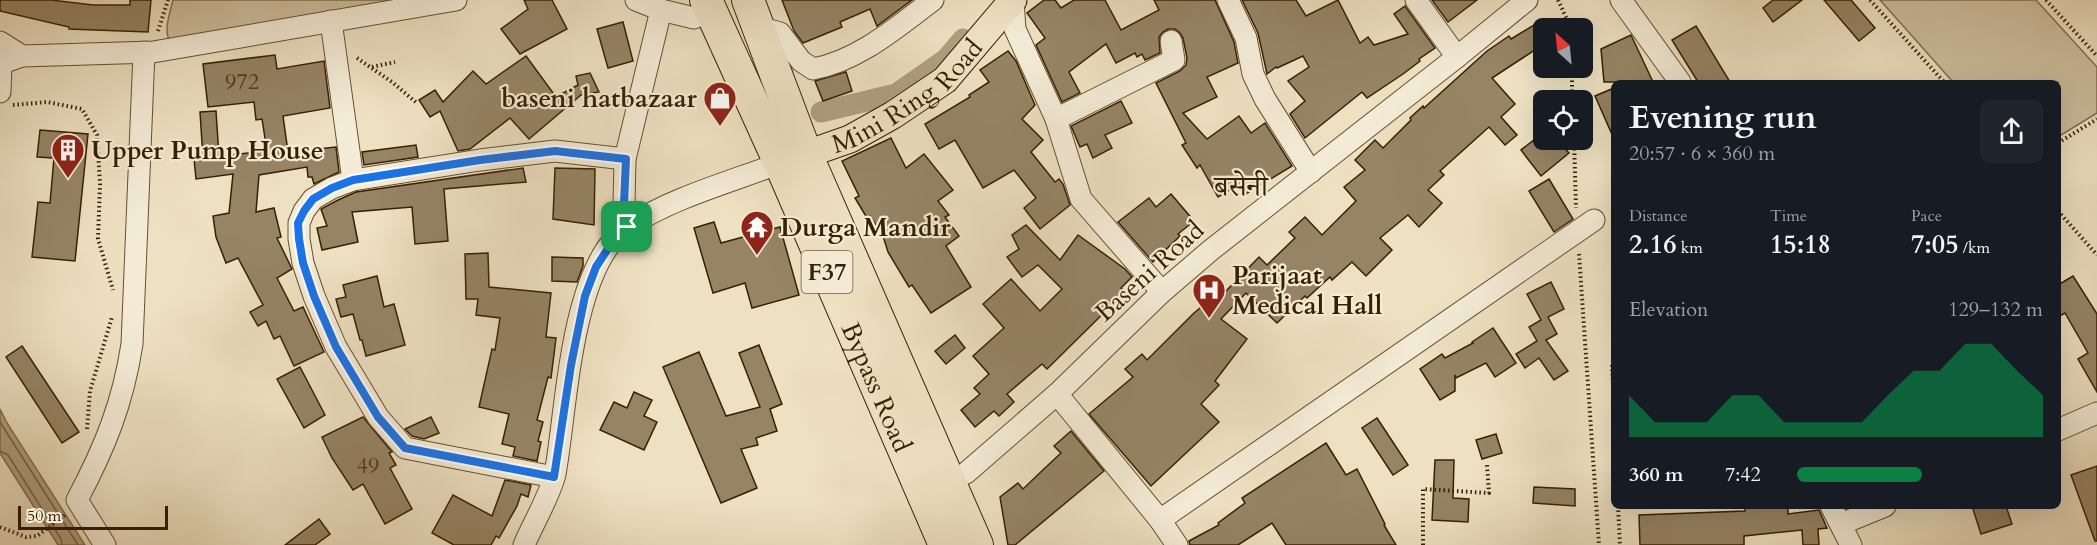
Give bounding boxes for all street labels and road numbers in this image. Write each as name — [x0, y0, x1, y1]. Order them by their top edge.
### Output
street label: Mini Ring Road — [827, 31, 991, 162]
street label: Baseni Road — [1087, 213, 1212, 330]
road number: F37 — [802, 251, 852, 293]
street label: Bypass Road — [833, 317, 920, 458]

